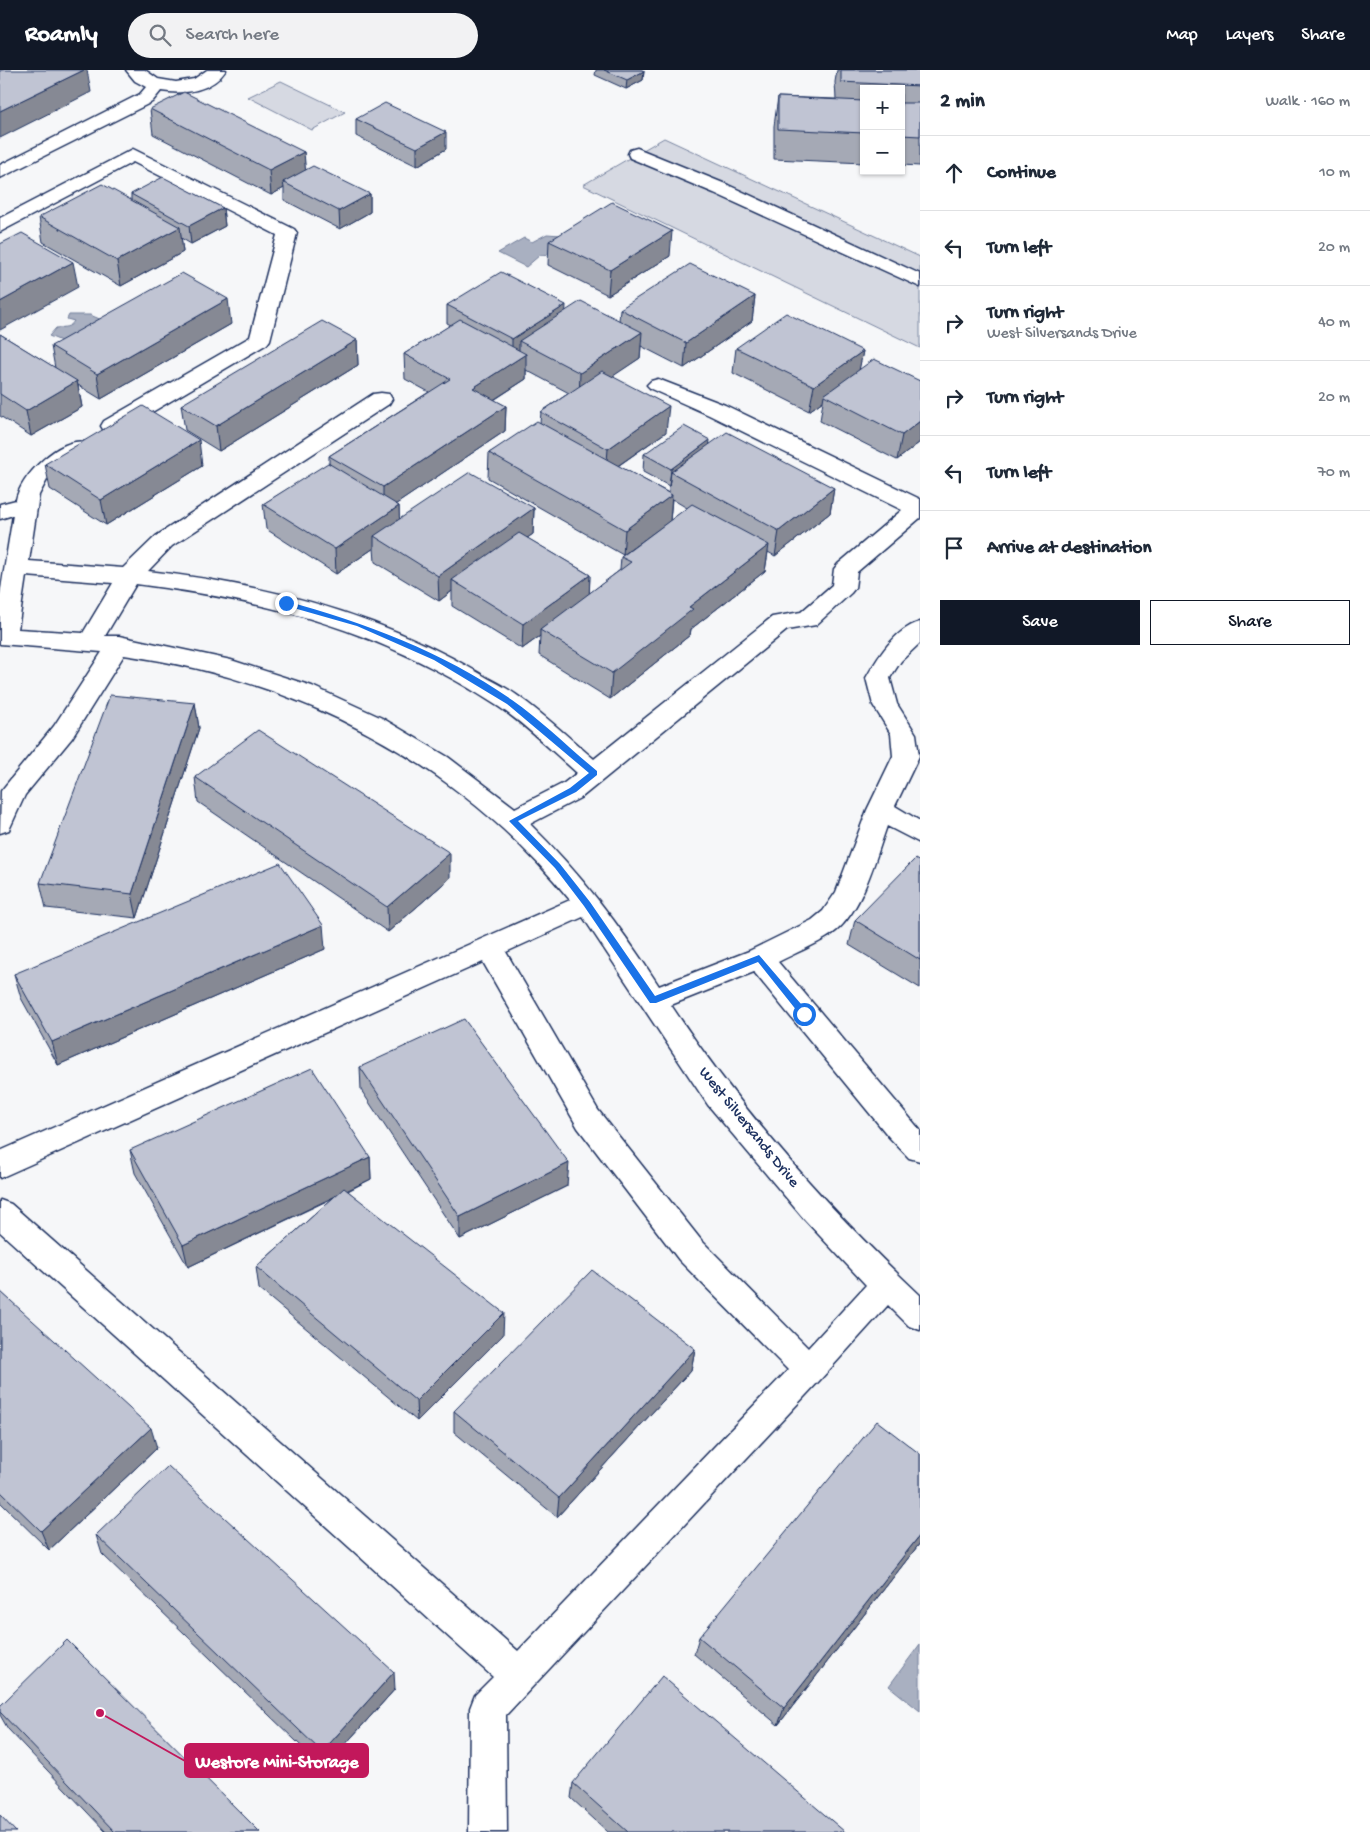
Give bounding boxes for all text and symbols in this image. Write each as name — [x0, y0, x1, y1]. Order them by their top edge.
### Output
search box — [128, 13, 478, 58]
text: Roamly — [25, 21, 98, 50]
icon: search — [146, 21, 174, 49]
text: Search here — [186, 24, 279, 47]
text: Map — [1166, 25, 1198, 46]
text: Layers — [1226, 25, 1273, 46]
text: Share — [1301, 25, 1345, 46]
map controls — [860, 85, 905, 175]
button: + — [860, 85, 905, 130]
text: 2 min — [940, 90, 985, 115]
text: Walk · 160 m — [1265, 93, 1350, 112]
button: − — [860, 130, 905, 175]
icon: ahead — [940, 159, 968, 187]
text: Continue — [987, 162, 1056, 185]
text: 10 m — [1319, 164, 1350, 183]
icon: left — [940, 234, 968, 262]
text: Turn left — [987, 237, 1051, 260]
text: 20 m — [1318, 239, 1350, 258]
text: Turn right — [987, 302, 1063, 325]
icon: right — [940, 309, 968, 337]
text: 40 m — [1318, 314, 1350, 333]
text: West Silversands Drive — [987, 325, 1137, 344]
icon: right — [940, 384, 968, 412]
text: Turn right — [987, 387, 1063, 410]
text: 20 m — [1318, 389, 1350, 408]
icon: left — [940, 459, 968, 487]
text: Turn left — [987, 462, 1051, 485]
text: 70 m — [1317, 464, 1350, 483]
icon: arrive — [940, 534, 968, 562]
text: Arrive at destination — [987, 537, 1151, 560]
route end — [275, 592, 298, 615]
button: Save — [940, 600, 1140, 645]
button: Share — [1150, 600, 1350, 645]
route start — [793, 1003, 816, 1026]
street label: West Silversands Drive — [693, 1064, 803, 1193]
callout: Westore Mini-Storage — [185, 1744, 368, 1777]
text: Westore Mini-Storage — [194, 1753, 359, 1774]

